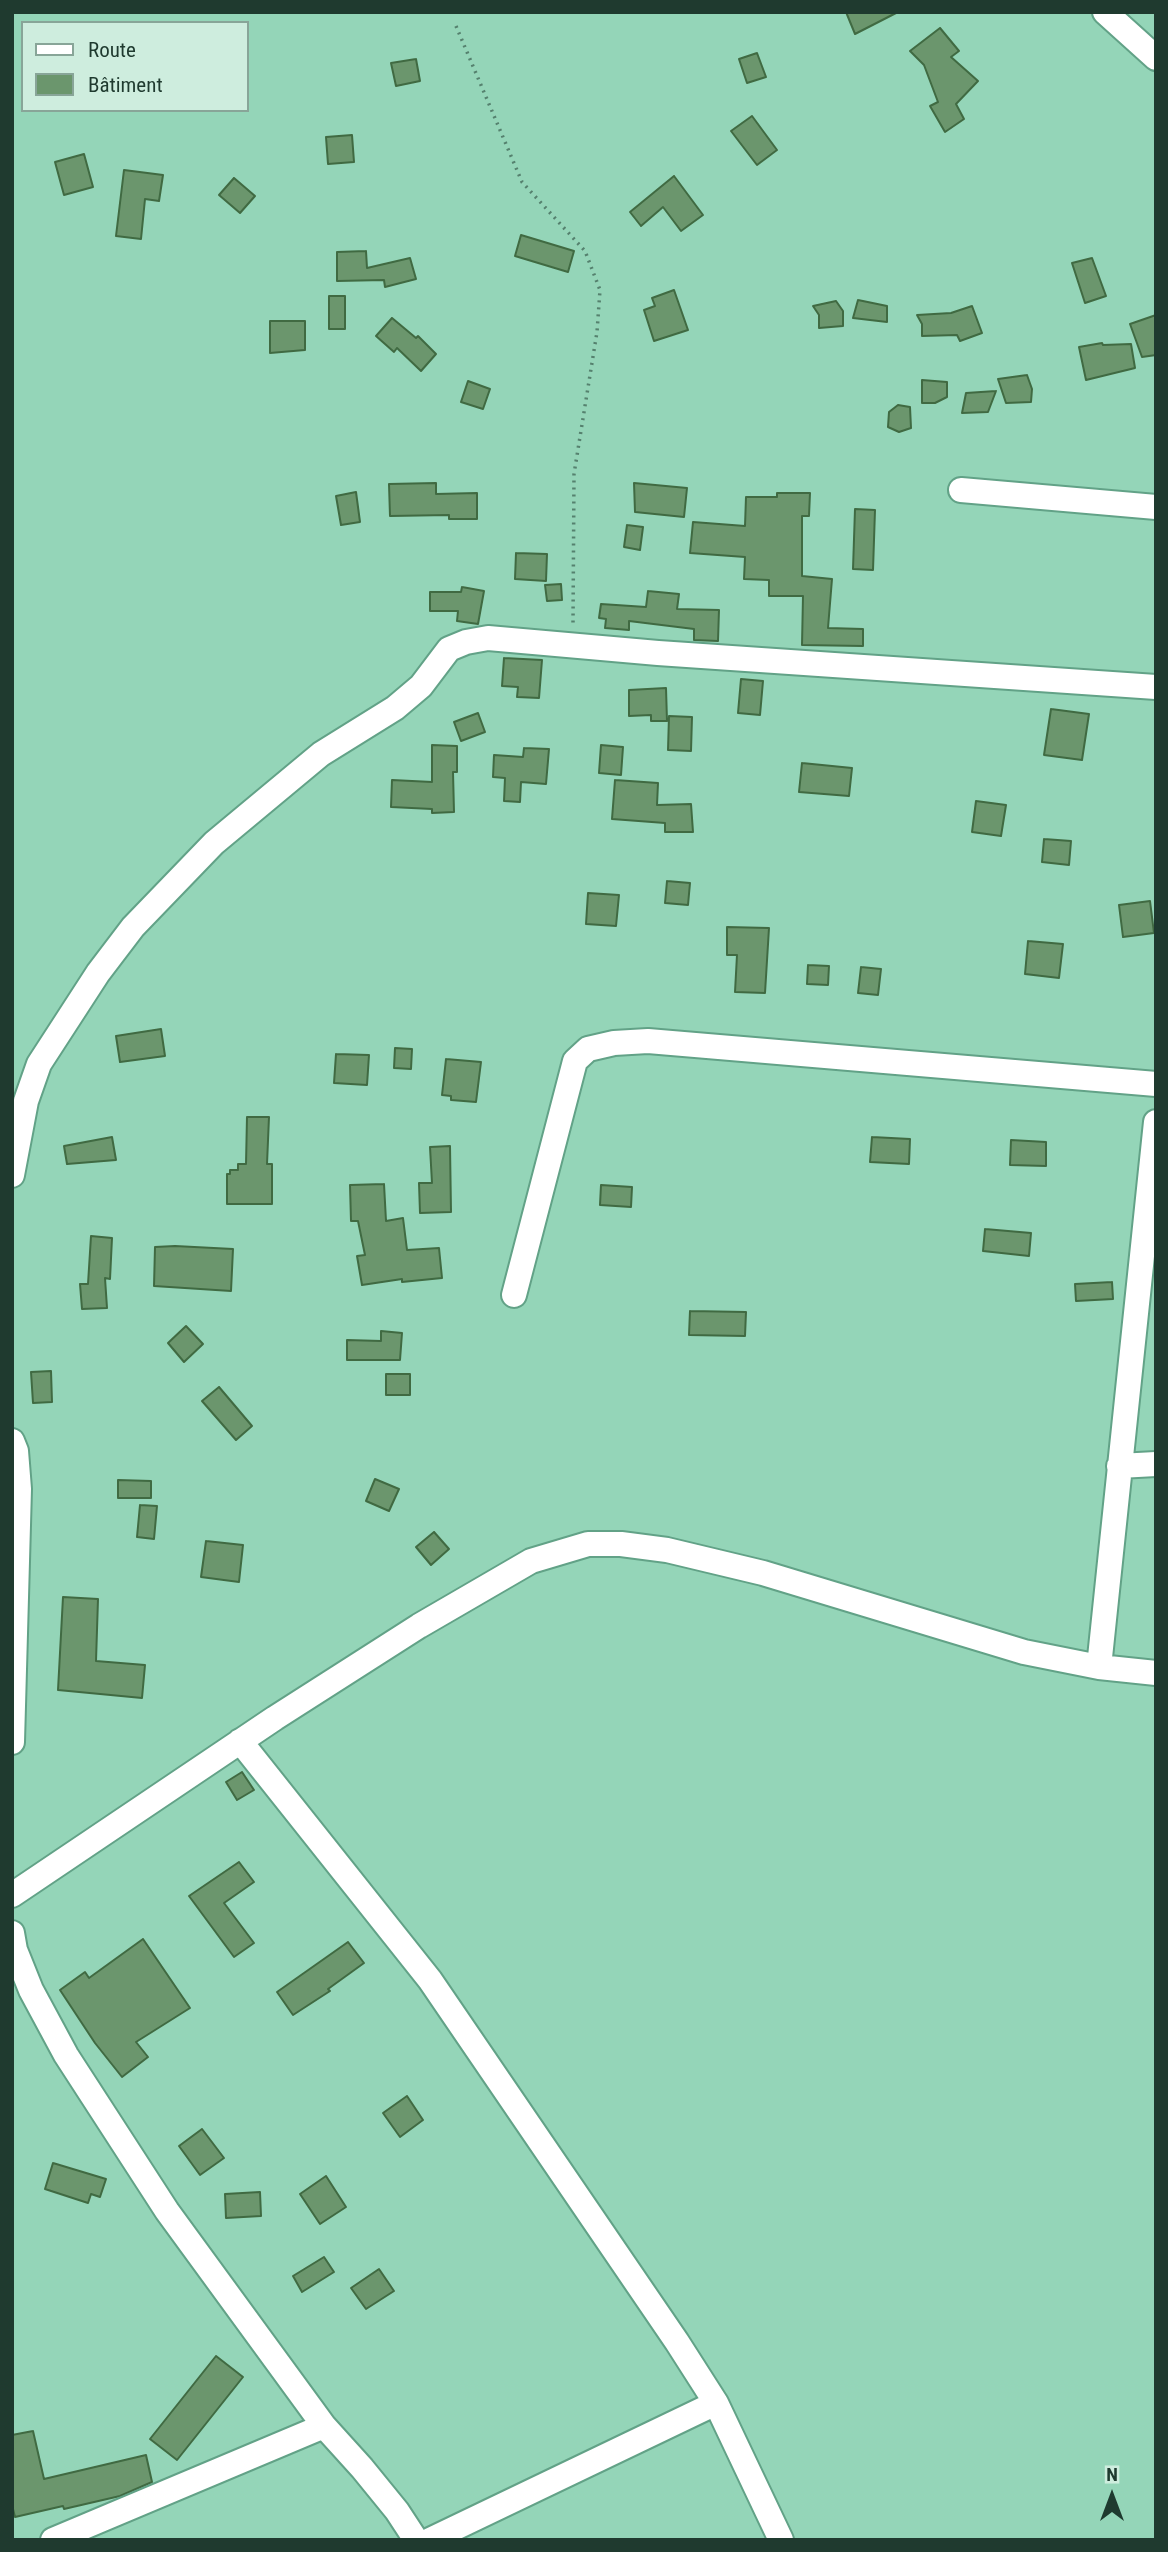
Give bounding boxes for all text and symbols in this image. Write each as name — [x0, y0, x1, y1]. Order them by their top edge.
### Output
legend — [21, 21, 248, 112]
text: Route — [88, 38, 136, 62]
text: Bâtiment — [88, 73, 163, 97]
north arrow — [1077, 2461, 1147, 2531]
text: N — [1106, 2463, 1118, 2486]

